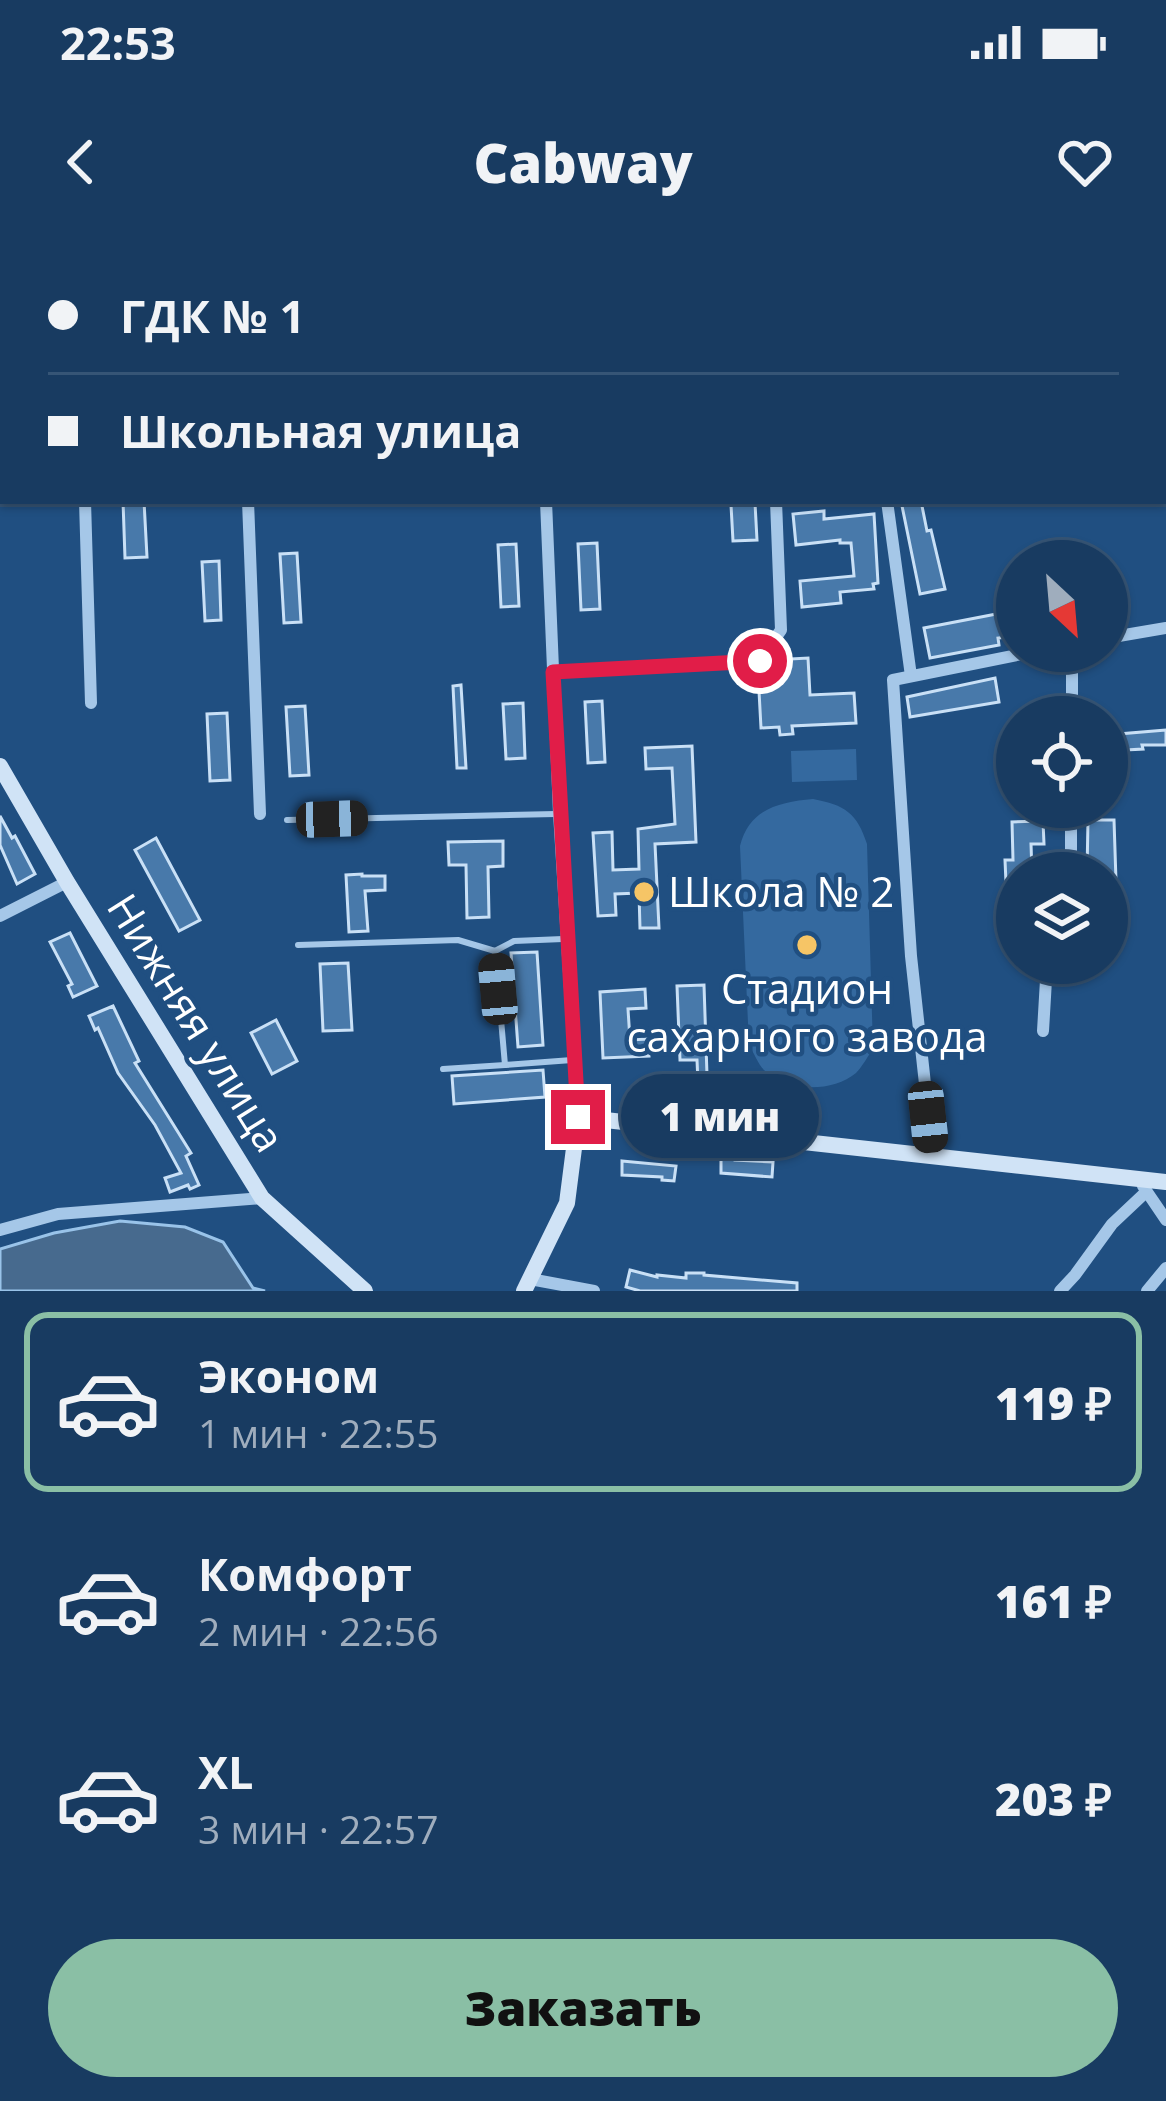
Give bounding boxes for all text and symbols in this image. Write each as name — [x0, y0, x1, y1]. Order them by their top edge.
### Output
text: 22:53 — [60, 12, 176, 73]
text: Cabway — [473, 125, 693, 199]
icon: back — [48, 129, 114, 195]
icon: heart — [1052, 129, 1118, 195]
text: ГДК № 1 — [120, 285, 305, 346]
text: Школьная улица — [120, 400, 521, 461]
north arrow — [996, 540, 1128, 672]
map controls — [996, 540, 1128, 984]
route start — [733, 634, 787, 688]
button: locate — [996, 696, 1128, 828]
car — [295, 800, 369, 838]
button: layers — [996, 852, 1128, 984]
place label: Школа № 2 — [668, 862, 894, 919]
marker: Школа № 2 — [631, 879, 657, 905]
street label: Нижняя улица — [95, 882, 299, 1162]
marker: Стадион сахарного завода — [794, 932, 820, 958]
car — [477, 952, 519, 1026]
place label: Стадион сахарного завода — [626, 959, 988, 1064]
callout: 1 мин — [620, 1075, 818, 1159]
car — [906, 1079, 950, 1155]
text: 1 мин — [660, 1089, 780, 1142]
route end — [551, 1090, 605, 1144]
text: Эконом — [198, 1345, 379, 1406]
icon: car — [54, 1348, 162, 1456]
text: 119 ₽ — [995, 1372, 1112, 1433]
text: 1 мин · 22:55 — [198, 1406, 438, 1459]
text: Комфорт — [198, 1543, 412, 1604]
icon: car — [54, 1546, 162, 1654]
text: 161 ₽ — [995, 1570, 1112, 1631]
text: 2 мин · 22:56 — [198, 1604, 438, 1657]
text: XL — [198, 1741, 253, 1802]
icon: car — [54, 1744, 162, 1852]
text: 203 ₽ — [995, 1768, 1112, 1829]
text: 3 мин · 22:57 — [198, 1802, 438, 1855]
button: Заказать — [48, 1939, 1118, 2077]

